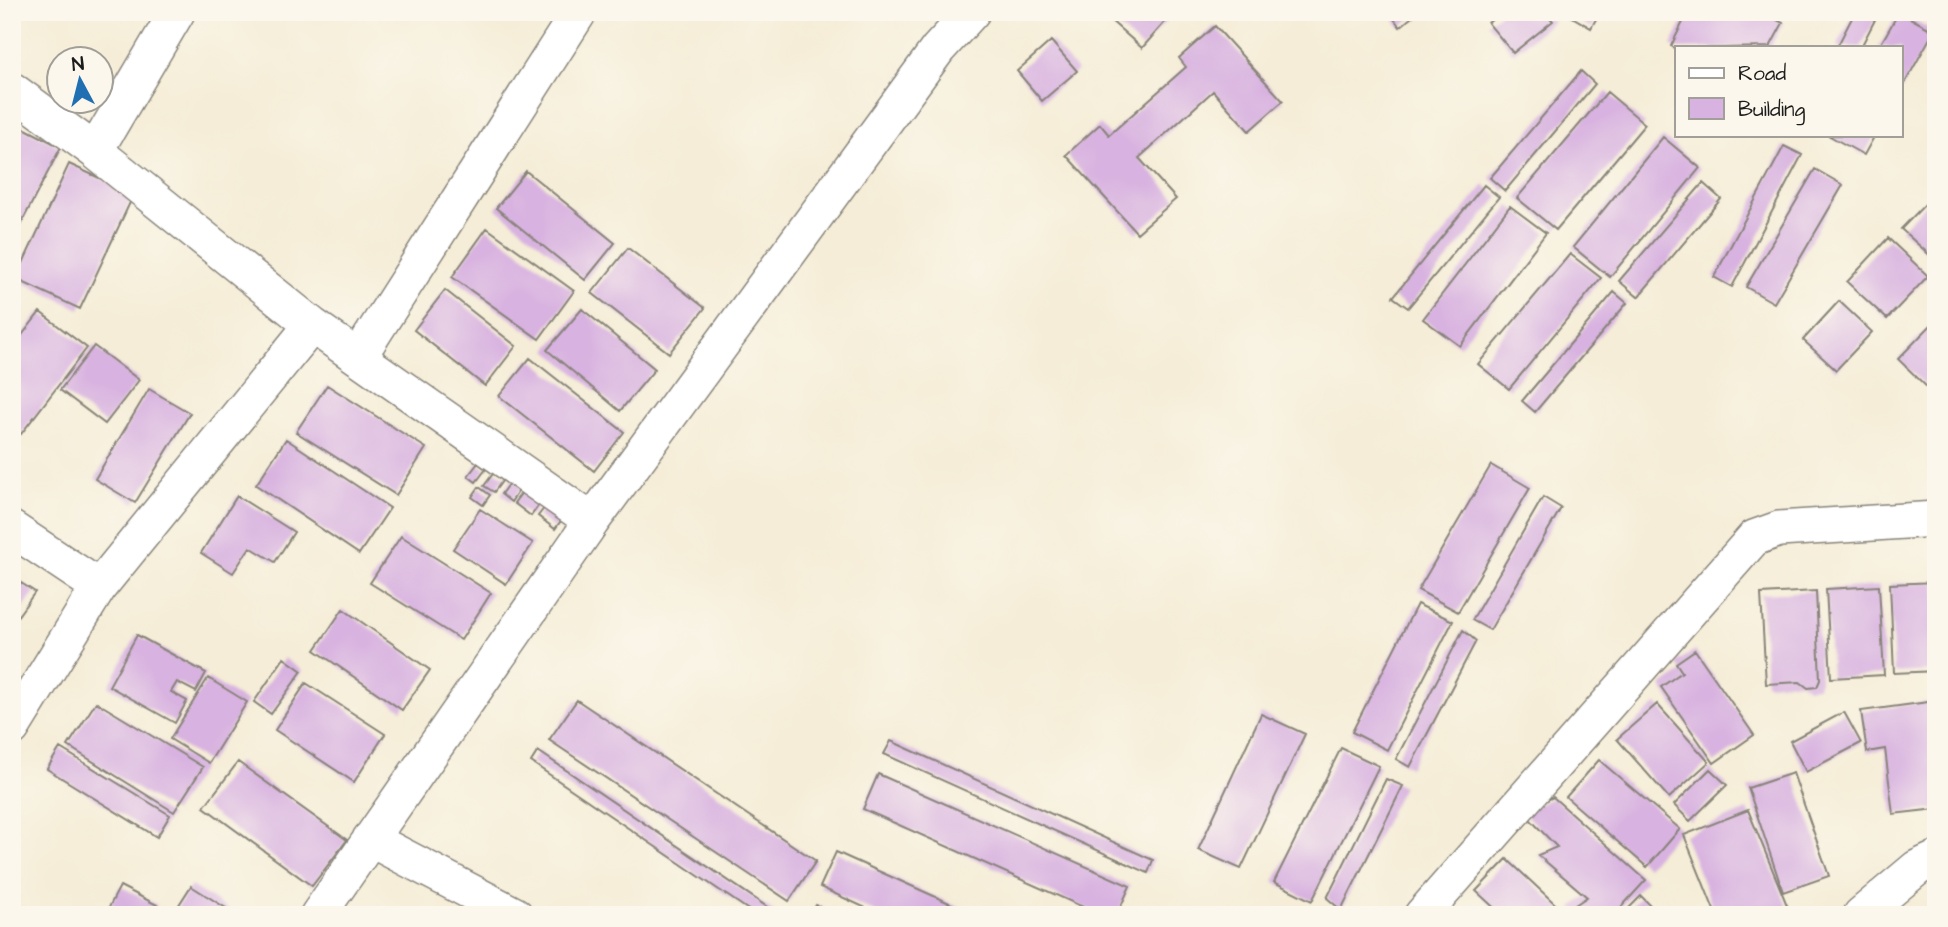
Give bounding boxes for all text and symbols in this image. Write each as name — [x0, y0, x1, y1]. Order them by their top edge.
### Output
north arrow — [46, 46, 116, 116]
legend — [1675, 46, 1902, 136]
text: N — [71, 50, 86, 79]
text: Road — [1738, 59, 1786, 88]
text: Building — [1738, 95, 1806, 126]

